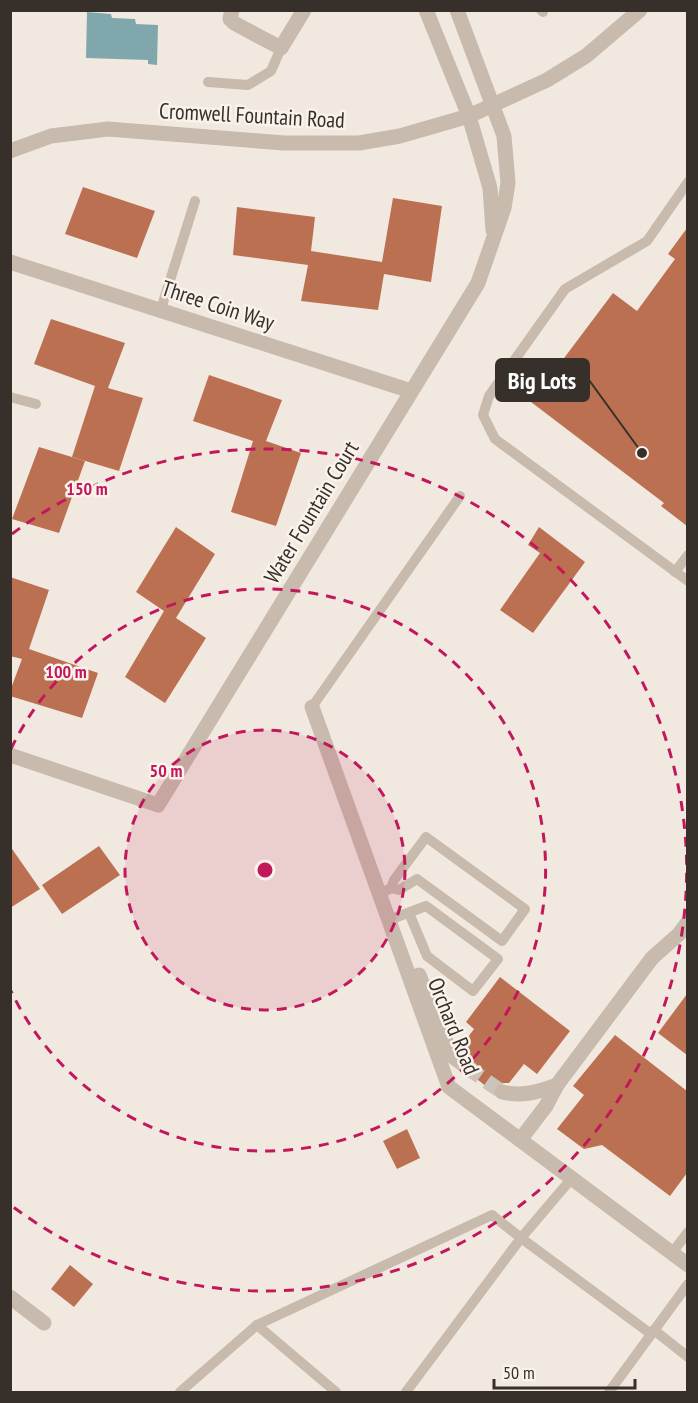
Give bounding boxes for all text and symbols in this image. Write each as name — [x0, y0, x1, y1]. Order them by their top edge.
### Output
street label: Cromwell Fountain Road — [159, 96, 345, 134]
street label: Three Coin Way — [158, 274, 279, 337]
callout: Big Lots — [496, 359, 589, 401]
text: Big Lots — [508, 365, 576, 396]
street label: Water Fountain Court — [257, 436, 365, 588]
text: 150 m — [66, 477, 108, 500]
text: 100 m — [45, 660, 87, 683]
text: 50 m — [150, 759, 182, 782]
centre of rings — [255, 860, 275, 880]
street label: Orchard Road — [422, 973, 486, 1079]
scale bar — [494, 1352, 635, 1390]
text: 50 m — [503, 1361, 535, 1384]

